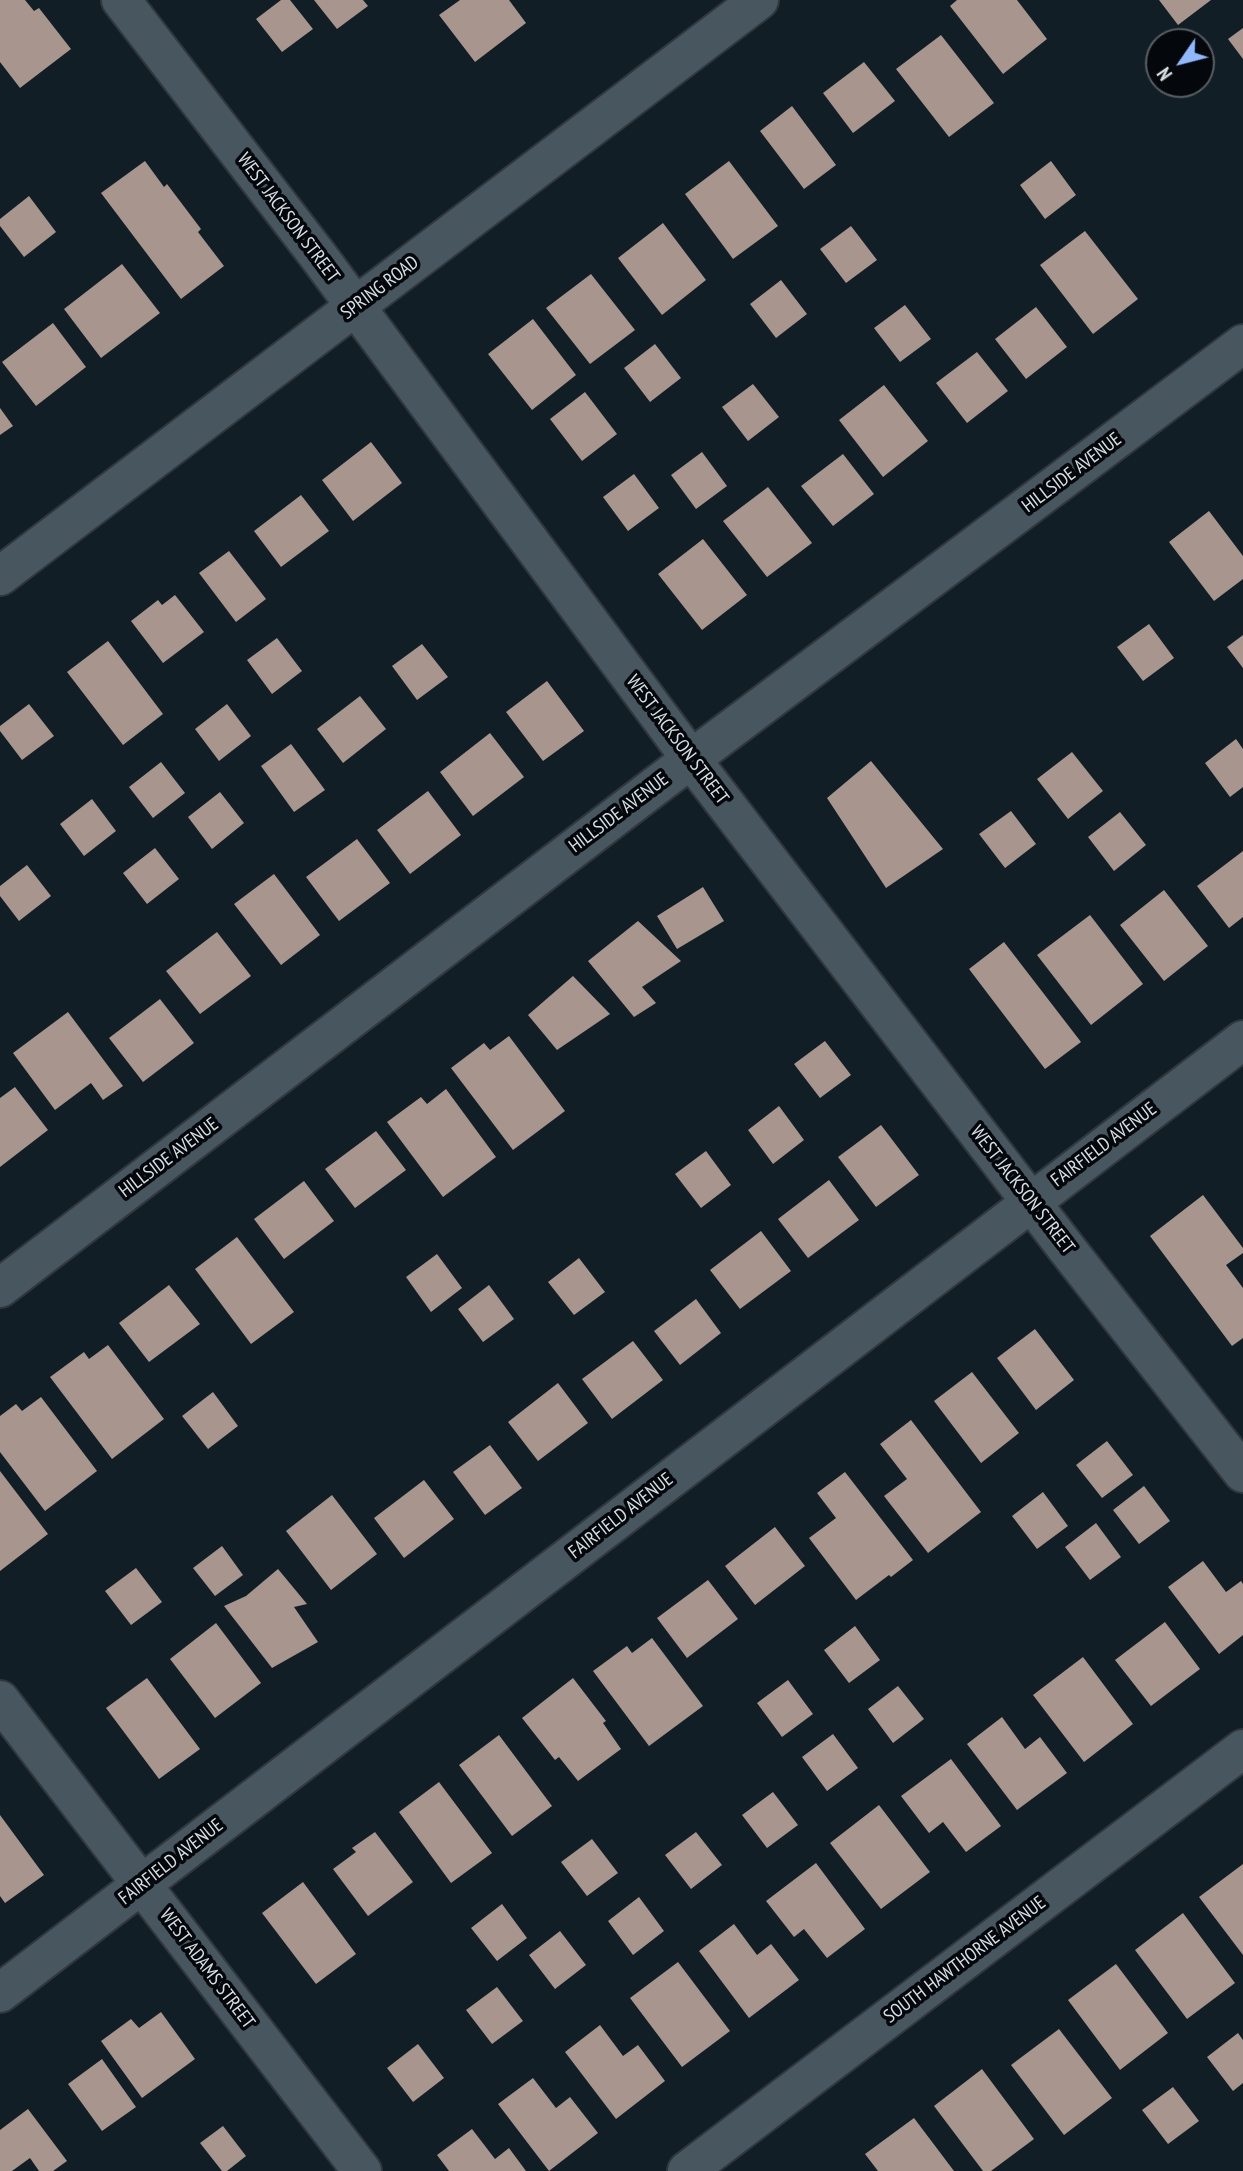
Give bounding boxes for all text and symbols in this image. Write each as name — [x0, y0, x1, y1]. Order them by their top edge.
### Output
north arrow — [1145, 28, 1215, 98]
text: N — [1152, 63, 1177, 85]
street label: WEST JACKSON STREET — [232, 149, 344, 287]
street label: SPRING ROAD — [337, 251, 423, 325]
street label: HILLSIDE AVENUE — [1018, 428, 1126, 518]
street label: WEST JACKSON STREET — [621, 671, 733, 809]
street label: HILLSIDE AVENUE — [565, 768, 673, 858]
street label: FAIRFIELD AVENUE — [1047, 1098, 1161, 1192]
street label: HILLSIDE AVENUE — [115, 1113, 223, 1203]
street label: WEST JACKSON STREET — [965, 1121, 1079, 1259]
street label: FAIRFIELD AVENUE — [564, 1468, 678, 1564]
street label: FAIRFIELD AVENUE — [114, 1814, 228, 1910]
street label: SOUTH HAWTHORNE AVENUE — [880, 1892, 1050, 2028]
street label: WEST ADAMS STREET — [155, 1905, 259, 2033]

